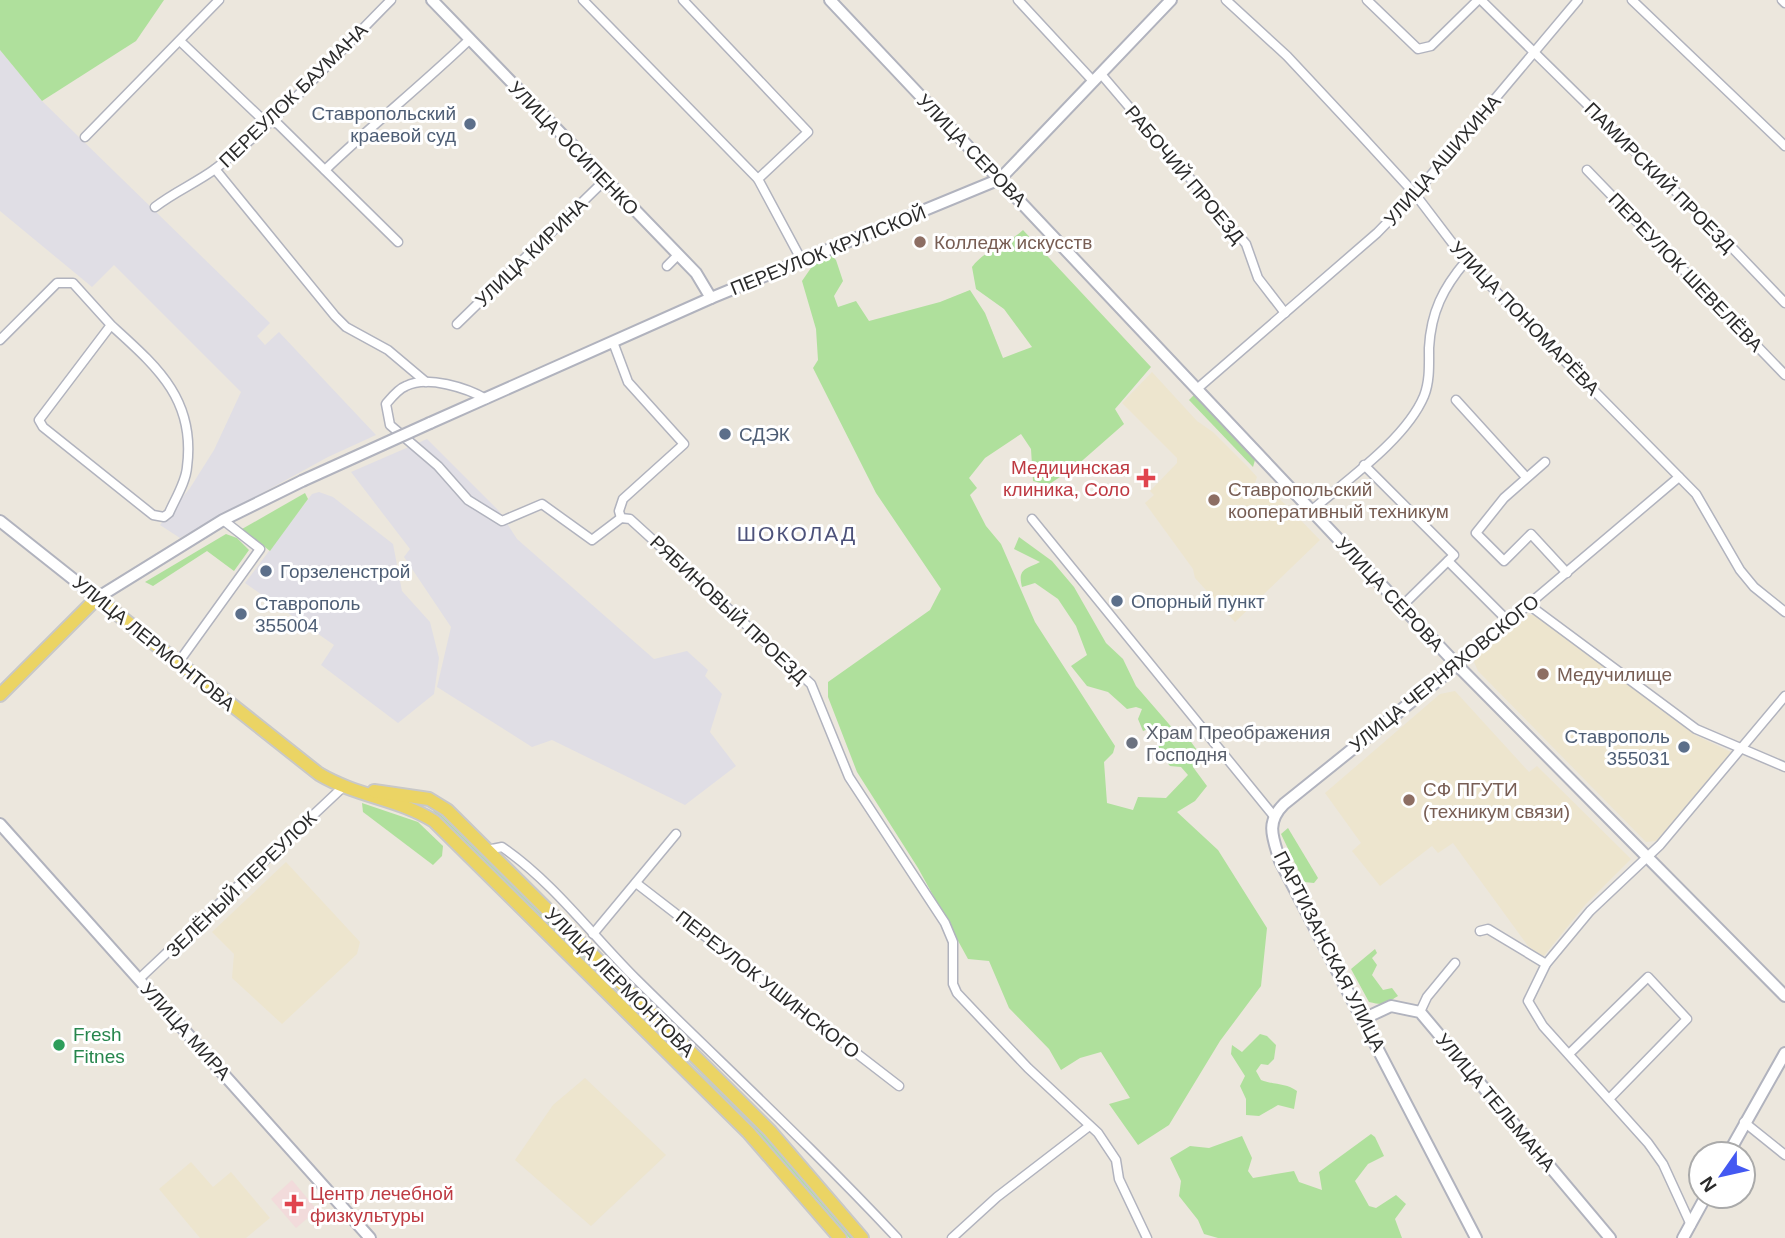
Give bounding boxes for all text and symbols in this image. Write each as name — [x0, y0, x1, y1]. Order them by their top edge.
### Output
street label: ПЕРЕУЛОК БАУМАНА — [215, 19, 372, 172]
street label: УЛИЦА ОСИПЕНКО — [504, 77, 643, 219]
street label: УЛИЦА СЕРОВА — [913, 90, 1031, 211]
street label: УЛИЦА АШИХИНА — [1380, 91, 1505, 230]
street label: ПАМИРСКИЙ ПРОЕЗД — [1580, 98, 1739, 257]
street label: РАБОЧИЙ ПРОЕЗД — [1121, 101, 1248, 248]
place label: Ставропольский краевой суд — [312, 103, 456, 146]
marker: Ставропольский краевой суд — [462, 116, 478, 132]
street label: ПЕРЕУЛОК ШЕВЕЛЁВА — [1604, 189, 1767, 356]
street label: УЛИЦА КИРИНА — [471, 194, 592, 311]
street label: ПЕРЕУЛОК КРУПСКОЙ — [727, 202, 929, 299]
place label: Колледж искусств — [934, 232, 1092, 253]
marker: Колледж искусств — [912, 234, 928, 250]
street label: УЛИЦА ПОНОМАРЁВА — [1446, 237, 1604, 400]
place label: СДЭК — [739, 424, 790, 445]
marker: СДЭК — [717, 426, 733, 442]
place label: Медицинская клиника, Соло — [1003, 457, 1130, 500]
marker: Медицинская клиника, Соло — [1136, 468, 1156, 488]
place label: Ставропольский кооперативный техникум — [1228, 479, 1449, 522]
marker: Ставропольский кооперативный техникум — [1206, 492, 1222, 508]
district label: ШОКОЛАД — [737, 522, 857, 545]
street label: РЯБИНОВЫЙ ПРОЕЗД — [646, 531, 811, 687]
street label: УЛИЦА СЕРОВА — [1332, 533, 1448, 656]
place label: Горзеленстрой — [280, 561, 410, 582]
marker: Горзеленстрой — [258, 563, 274, 579]
street label: УЛИЦА ЛЕРМОНТОВА — [69, 572, 239, 715]
place label: Опорный пункт — [1131, 591, 1265, 612]
street label: УЛИЦА ЧЕРНЯХОВСКОГО — [1346, 591, 1543, 756]
place label: Ставрополь 355004 — [255, 593, 361, 636]
marker: Опорный пункт — [1109, 593, 1125, 609]
marker: Ставрополь 355004 — [233, 606, 249, 622]
place label: Медучилище — [1557, 664, 1672, 685]
marker: Медучилище — [1535, 666, 1551, 682]
place label: Храм Преображения Господня — [1146, 722, 1330, 765]
place label: Ставрополь 355031 — [1565, 726, 1670, 769]
marker: Храм Преображения Господня — [1124, 735, 1140, 751]
marker: Ставрополь 355031 — [1676, 739, 1692, 755]
place label: СФ ПГУТИ (техникум связи) — [1423, 779, 1570, 822]
marker: СФ ПГУТИ (техникум связи) — [1401, 792, 1417, 808]
street label: ЗЕЛЁНЫЙ ПЕРЕУЛОК — [162, 807, 321, 961]
street label: ПАРТИЗАНСКАЯ УЛИЦА — [1270, 848, 1389, 1055]
street label: УЛИЦА ЛЕРМОНТОВА — [541, 904, 699, 1061]
street label: ПЕРЕУЛОК УШИНСКОГО — [672, 906, 864, 1063]
street label: УЛИЦА МИРА — [137, 979, 235, 1084]
place label: Fresh Fitnes — [73, 1024, 125, 1067]
street label: УЛИЦА ТЕЛЬМАНА — [1432, 1029, 1560, 1176]
marker: Fresh Fitnes — [51, 1037, 67, 1053]
north arrow — [1687, 1140, 1757, 1210]
text: N — [1696, 1173, 1721, 1196]
place label: Центр лечебной физкультуры — [310, 1183, 454, 1226]
marker: Центр лечебной физкультуры — [284, 1194, 304, 1214]

